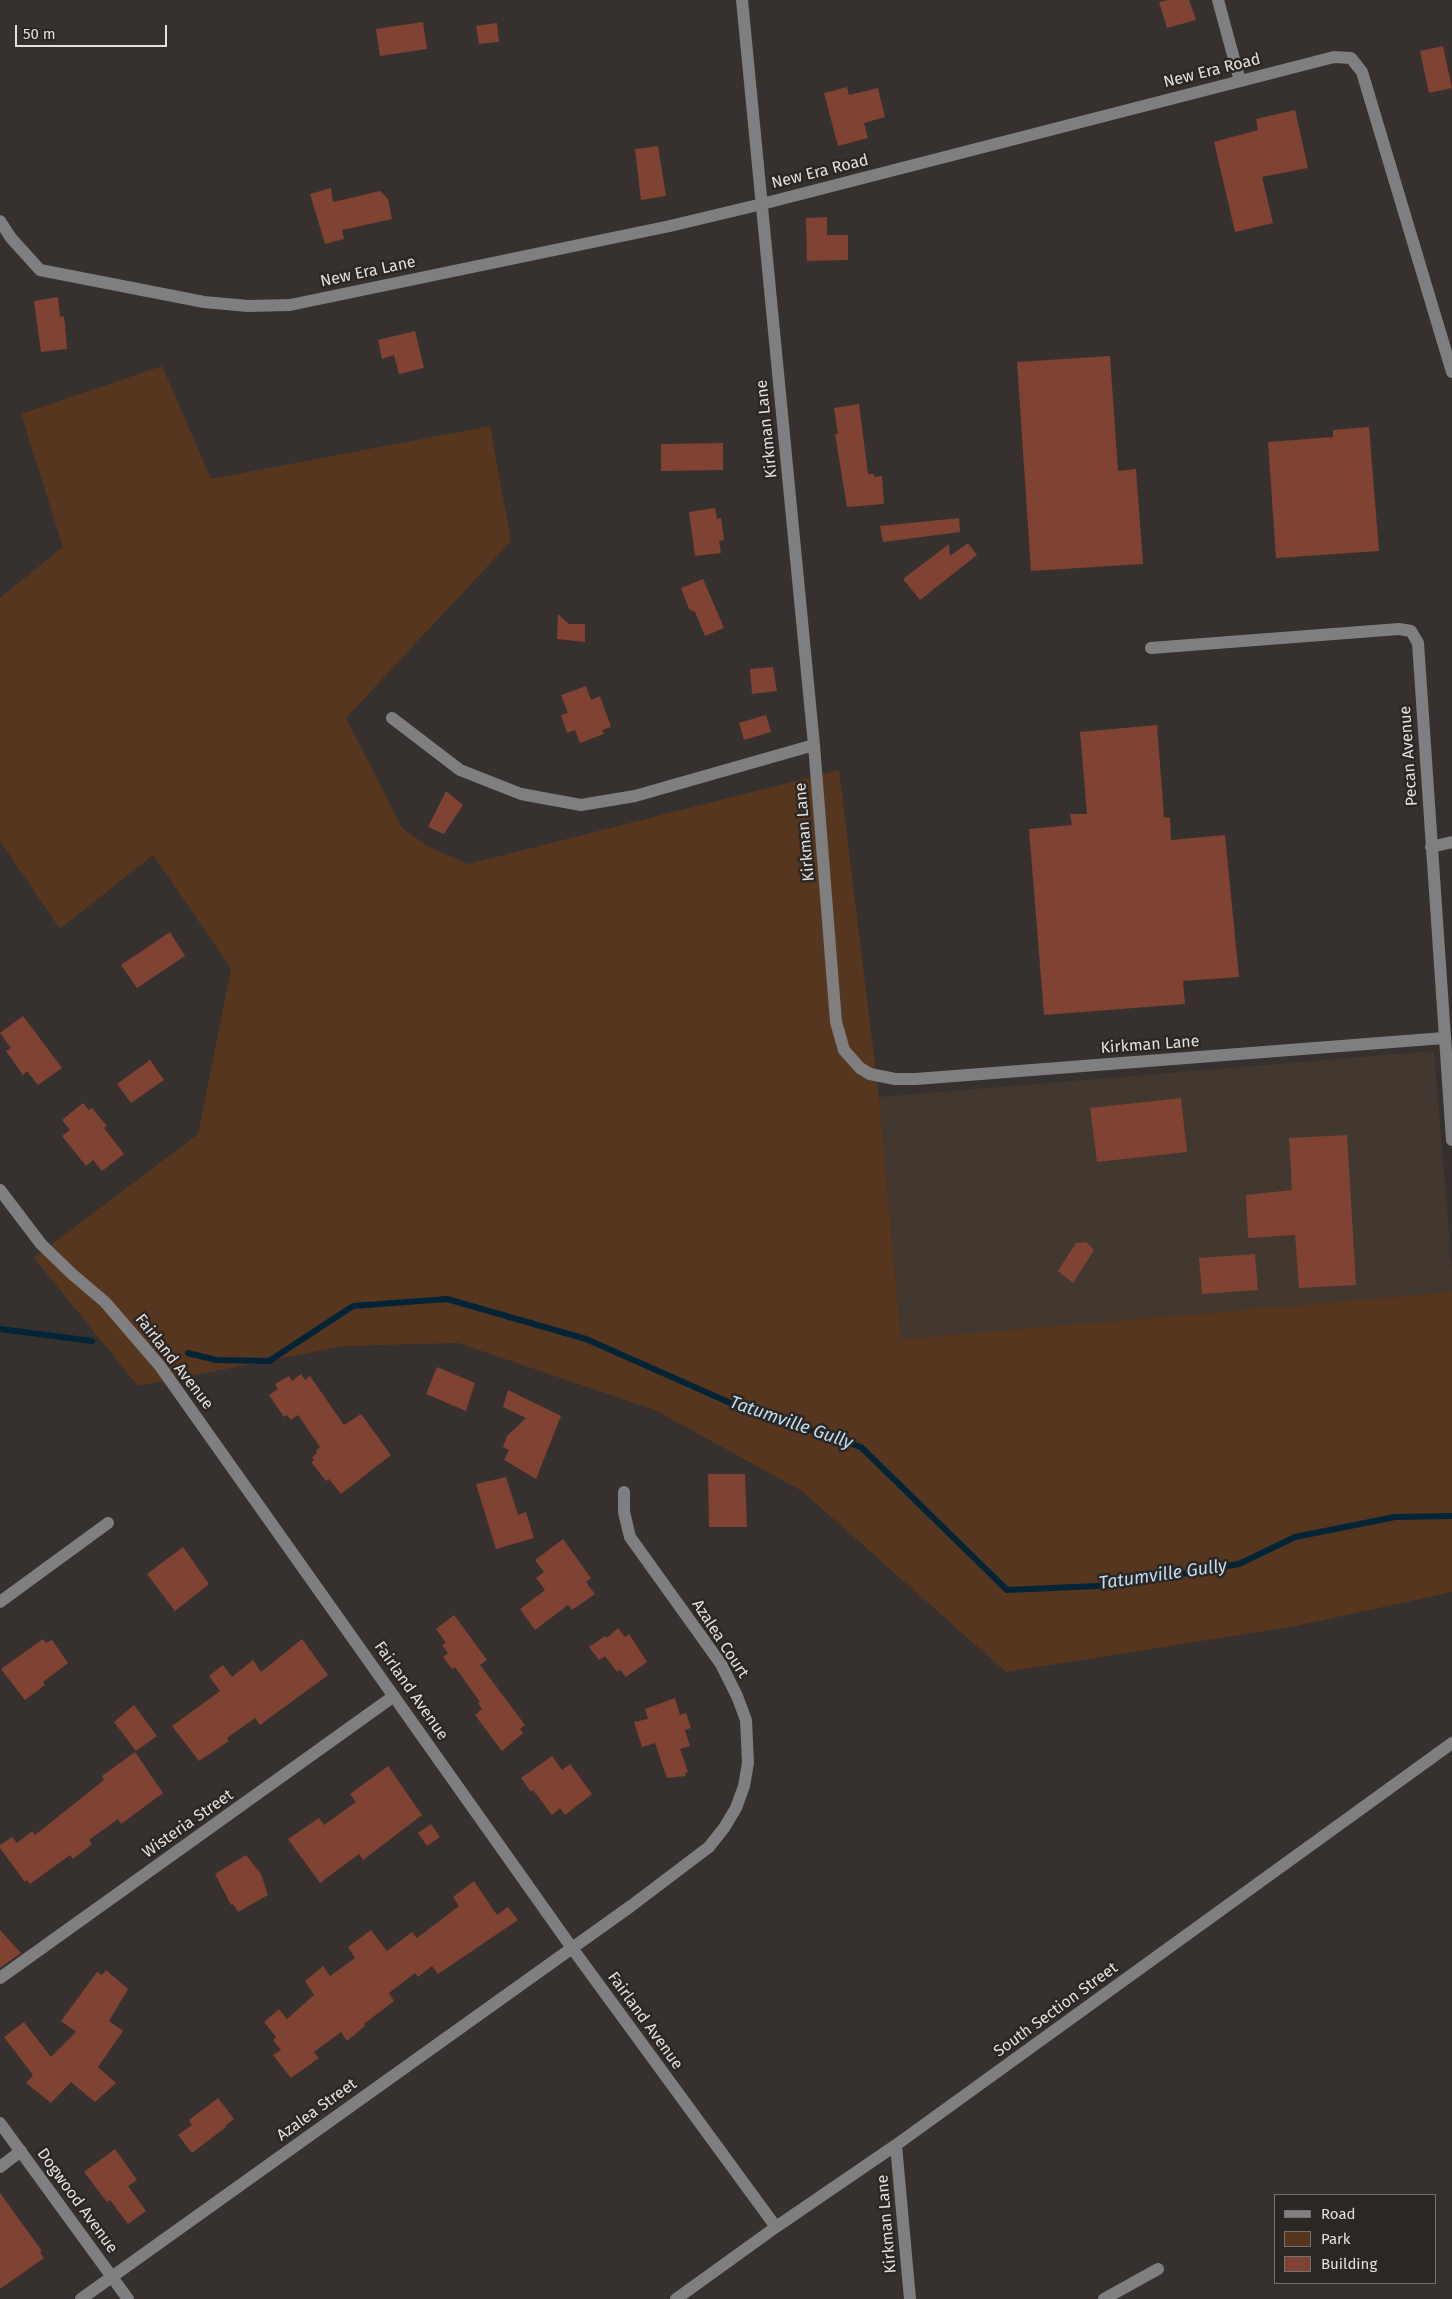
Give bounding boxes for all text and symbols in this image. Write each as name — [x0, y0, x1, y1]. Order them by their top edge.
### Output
scale bar — [18, 15, 170, 47]
text: 50 m — [23, 25, 56, 43]
street label: New Era Road — [1162, 50, 1262, 92]
street label: New Era Road — [770, 151, 870, 193]
street label: New Era Lane — [319, 253, 417, 291]
street label: Kirkman Lane — [752, 379, 782, 479]
street label: Pecan Avenue — [1396, 705, 1422, 807]
street label: Kirkman Lane — [791, 782, 819, 882]
street label: Kirkman Lane — [1100, 1032, 1200, 1058]
street label: Fairland Avenue — [131, 1310, 217, 1414]
water label: Tatumville Gully — [727, 1392, 855, 1454]
water label: Tatumville Gully — [1098, 1555, 1228, 1595]
street label: Azalea Court — [687, 1596, 753, 1682]
street label: Fairland Avenue — [370, 1638, 452, 1744]
street label: Wisteria Street — [139, 1786, 237, 1862]
street label: South Section Street — [990, 1959, 1122, 2061]
street label: Fairland Avenue — [603, 1968, 687, 2074]
street label: Azalea Street — [273, 2075, 361, 2145]
street label: Dogwood Avenue — [32, 2145, 122, 2257]
street label: Kirkman Lane — [873, 2174, 901, 2274]
legend — [1274, 2194, 1437, 2284]
text: Road — [1321, 2205, 1356, 2223]
text: Park — [1321, 2230, 1351, 2248]
text: Building — [1321, 2255, 1377, 2273]

